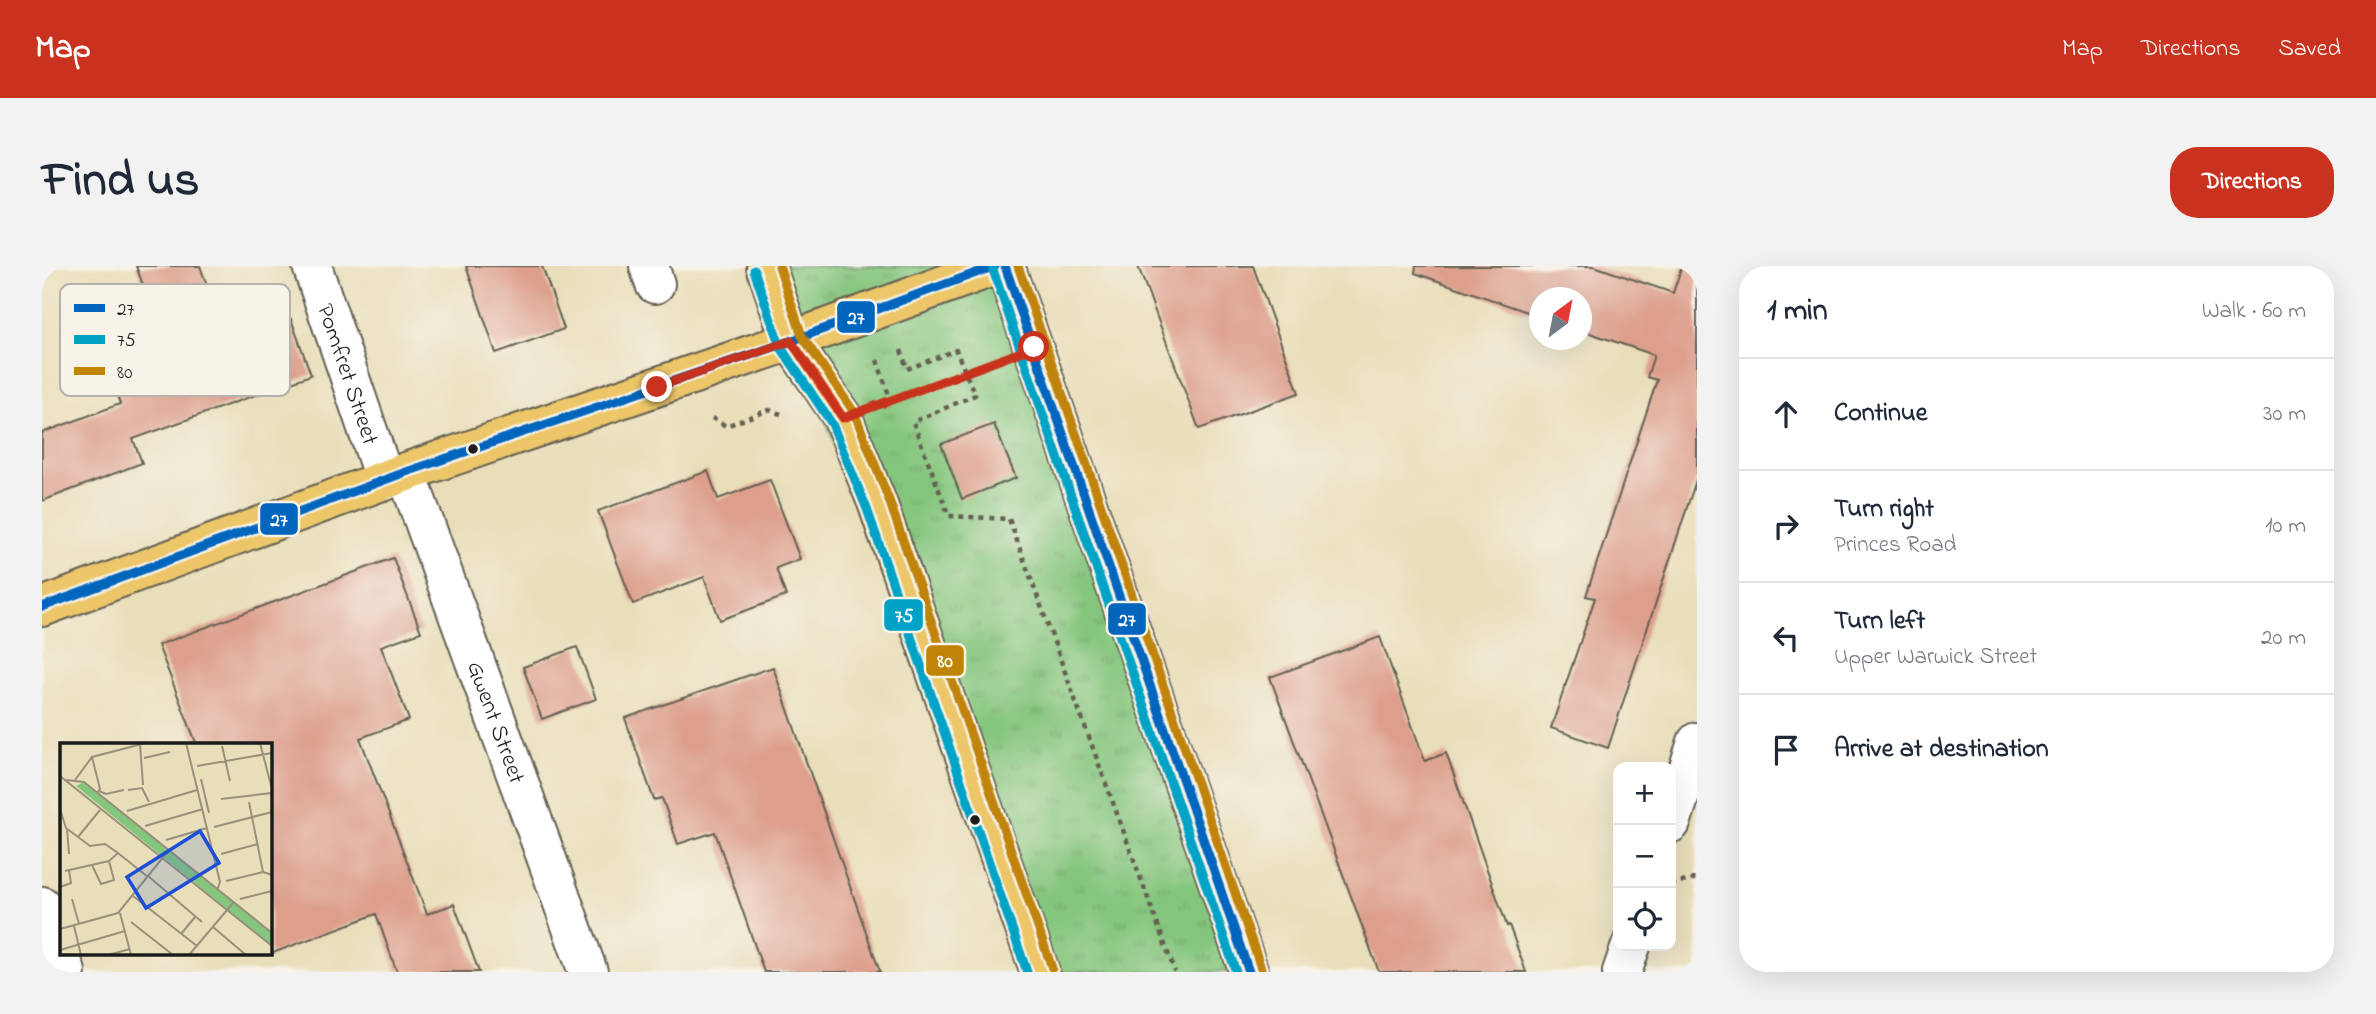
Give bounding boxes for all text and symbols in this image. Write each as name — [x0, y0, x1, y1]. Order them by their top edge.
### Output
text: Map — [35, 25, 91, 73]
text: Map — [2062, 32, 2103, 67]
text: Directions — [2141, 32, 2240, 67]
text: Saved — [2278, 32, 2341, 67]
text: Find us — [42, 146, 199, 218]
button: Directions — [2170, 147, 2334, 218]
legend — [60, 284, 290, 396]
north arrow — [1529, 287, 1592, 350]
text: 1 min — [1767, 290, 1828, 334]
text: Walk · 60 m — [2202, 295, 2306, 328]
text: 27 — [117, 297, 134, 324]
street label: Pomfret Street — [306, 300, 386, 450]
line badge: 27 — [836, 300, 876, 334]
text: 27 — [846, 306, 865, 333]
text: 75 — [117, 328, 136, 355]
route start — [1018, 331, 1049, 362]
text: 80 — [117, 360, 132, 387]
route end — [641, 371, 672, 402]
icon: ahead — [1767, 395, 1805, 433]
text: Continue — [1834, 395, 1927, 433]
text: 30 m — [2263, 398, 2306, 431]
unlabelled marker — [466, 442, 480, 456]
text: Turn right — [1834, 491, 1934, 529]
line badge: 27 — [259, 502, 299, 536]
icon: right — [1767, 507, 1805, 545]
text: 27 — [269, 508, 288, 535]
text: 10 m — [2265, 510, 2306, 543]
text: Princes Road — [1834, 529, 1957, 562]
line badge: 75 — [883, 598, 924, 632]
line badge: 27 — [1107, 602, 1147, 636]
text: Turn left — [1834, 603, 1925, 641]
text: 75 — [895, 604, 913, 631]
text: 27 — [1117, 608, 1136, 635]
icon: left — [1767, 619, 1805, 657]
text: 20 m — [2261, 622, 2306, 655]
text: Upper Warwick Street — [1834, 641, 2037, 674]
line badge: 80 — [925, 644, 965, 677]
text: 80 — [936, 649, 953, 676]
street label: Gwent Street — [456, 657, 533, 789]
icon: arrive — [1767, 731, 1805, 769]
text: Arrive at destination — [1834, 731, 2049, 769]
inset map — [60, 743, 271, 954]
map controls — [1613, 762, 1676, 951]
button: + — [1613, 762, 1676, 825]
unlabelled marker — [968, 813, 982, 827]
button: − — [1613, 825, 1676, 888]
button: locate — [1613, 888, 1676, 951]

